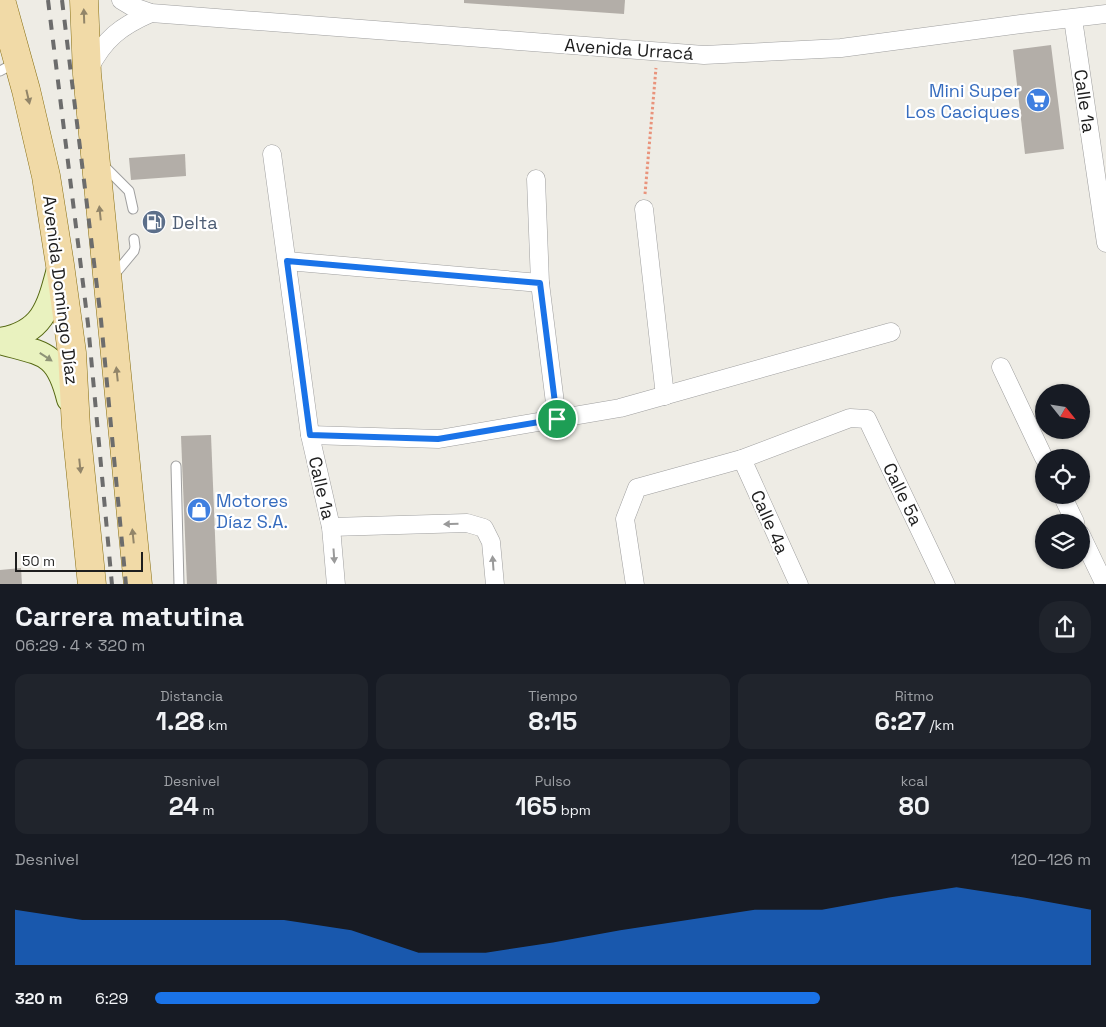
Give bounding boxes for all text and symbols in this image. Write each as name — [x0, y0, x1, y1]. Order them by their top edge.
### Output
one-way arrow — [80, 8, 88, 24]
street label: Avenida Urracá — [564, 33, 694, 65]
street label: Calle 1a — [1069, 68, 1101, 134]
place label: Mini Super Los Caciques — [905, 79, 1020, 123]
supermarket icon: Mini Super Los Caciques — [1025, 87, 1051, 113]
one-way arrow — [24, 90, 32, 105]
street label: Avenida Domingo Díaz — [38, 194, 84, 386]
one-way arrow — [96, 204, 104, 220]
fuel station icon: Delta — [141, 209, 167, 235]
place label: Delta — [172, 211, 218, 234]
one-way arrow — [39, 352, 53, 362]
one-way arrow — [112, 366, 120, 382]
north arrow — [1035, 384, 1090, 439]
map controls — [1035, 384, 1090, 569]
pin — [536, 398, 578, 440]
icon: arrive — [543, 405, 571, 433]
button: locate — [1035, 449, 1090, 504]
street label: Calle 1a — [304, 454, 340, 522]
one-way arrow — [76, 458, 84, 474]
street label: Calle 5a — [878, 459, 928, 529]
street label: Calle 4a — [746, 486, 794, 558]
place label: Motores Díaz S.A. — [216, 489, 288, 533]
shop icon: Motores Díaz S.A. — [186, 497, 212, 523]
button: layers — [1035, 514, 1090, 569]
one-way arrow — [443, 520, 459, 528]
one-way arrow — [129, 528, 137, 544]
one-way arrow — [330, 548, 338, 564]
scale bar — [15, 550, 142, 573]
text: 50 m — [22, 552, 55, 570]
one-way arrow — [489, 555, 497, 571]
text: Carrera matutina — [15, 598, 244, 634]
button: share — [1039, 601, 1091, 653]
text: 06:29 · 4 × 320 m — [15, 635, 145, 656]
text: Distancia — [160, 687, 223, 705]
text: Tiempo — [528, 687, 578, 705]
text: Ritmo — [895, 687, 934, 705]
text: 1.28 — [156, 705, 204, 737]
text: 8:15 — [529, 705, 577, 737]
text: 6:27 — [874, 705, 926, 737]
text: km — [204, 716, 228, 734]
text: /km — [926, 716, 954, 734]
text: Desnivel — [164, 772, 220, 790]
text: Pulso — [535, 772, 571, 790]
text: kcal — [901, 772, 928, 790]
text: 24 — [169, 790, 199, 822]
text: 165 — [515, 790, 557, 822]
text: 80 — [899, 790, 930, 822]
text: m — [199, 801, 215, 819]
text: bpm — [557, 801, 591, 819]
text: Desnivel — [15, 849, 79, 870]
text: 120–126 m — [1011, 849, 1091, 870]
text: 320 m — [15, 988, 62, 1009]
text: 6:29 — [95, 988, 128, 1009]

